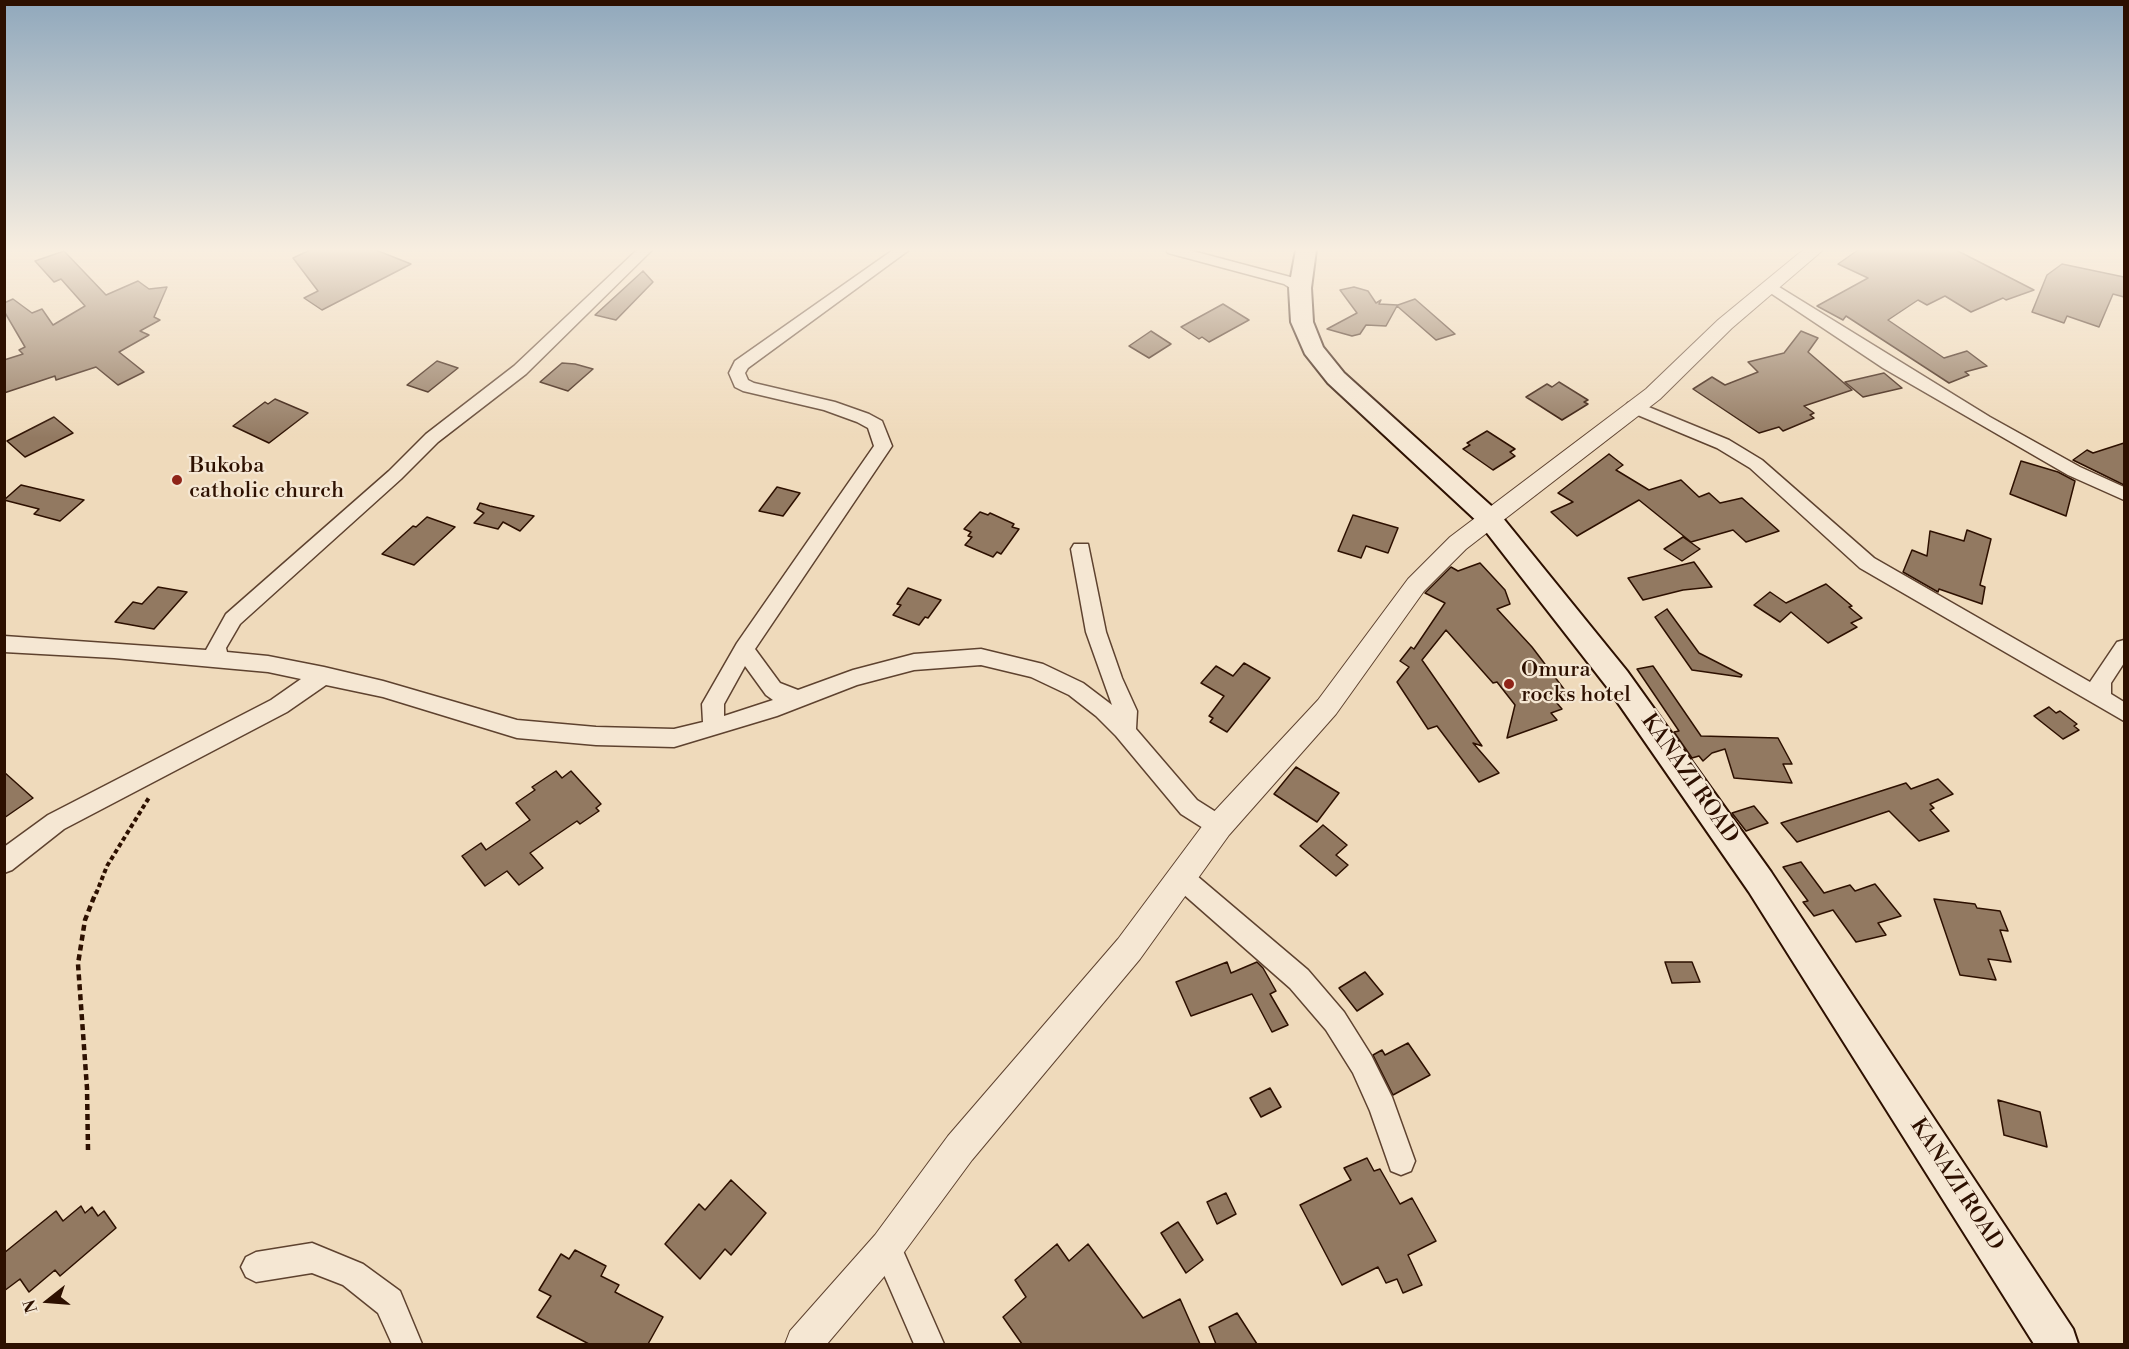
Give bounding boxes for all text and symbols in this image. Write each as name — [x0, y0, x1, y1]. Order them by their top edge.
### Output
place label: Bukoba catholic church — [189, 454, 344, 506]
marker: Bukoba catholic church — [170, 473, 184, 487]
place label: Omura rocks hotel — [1521, 658, 1631, 710]
marker: Omura rocks hotel — [1502, 677, 1516, 691]
street label: KANAZI ROAD — [1635, 709, 1743, 849]
street label: KANAZI ROAD — [1904, 1114, 2008, 1256]
north arrow — [18, 1271, 78, 1331]
text: N — [19, 1297, 42, 1315]

